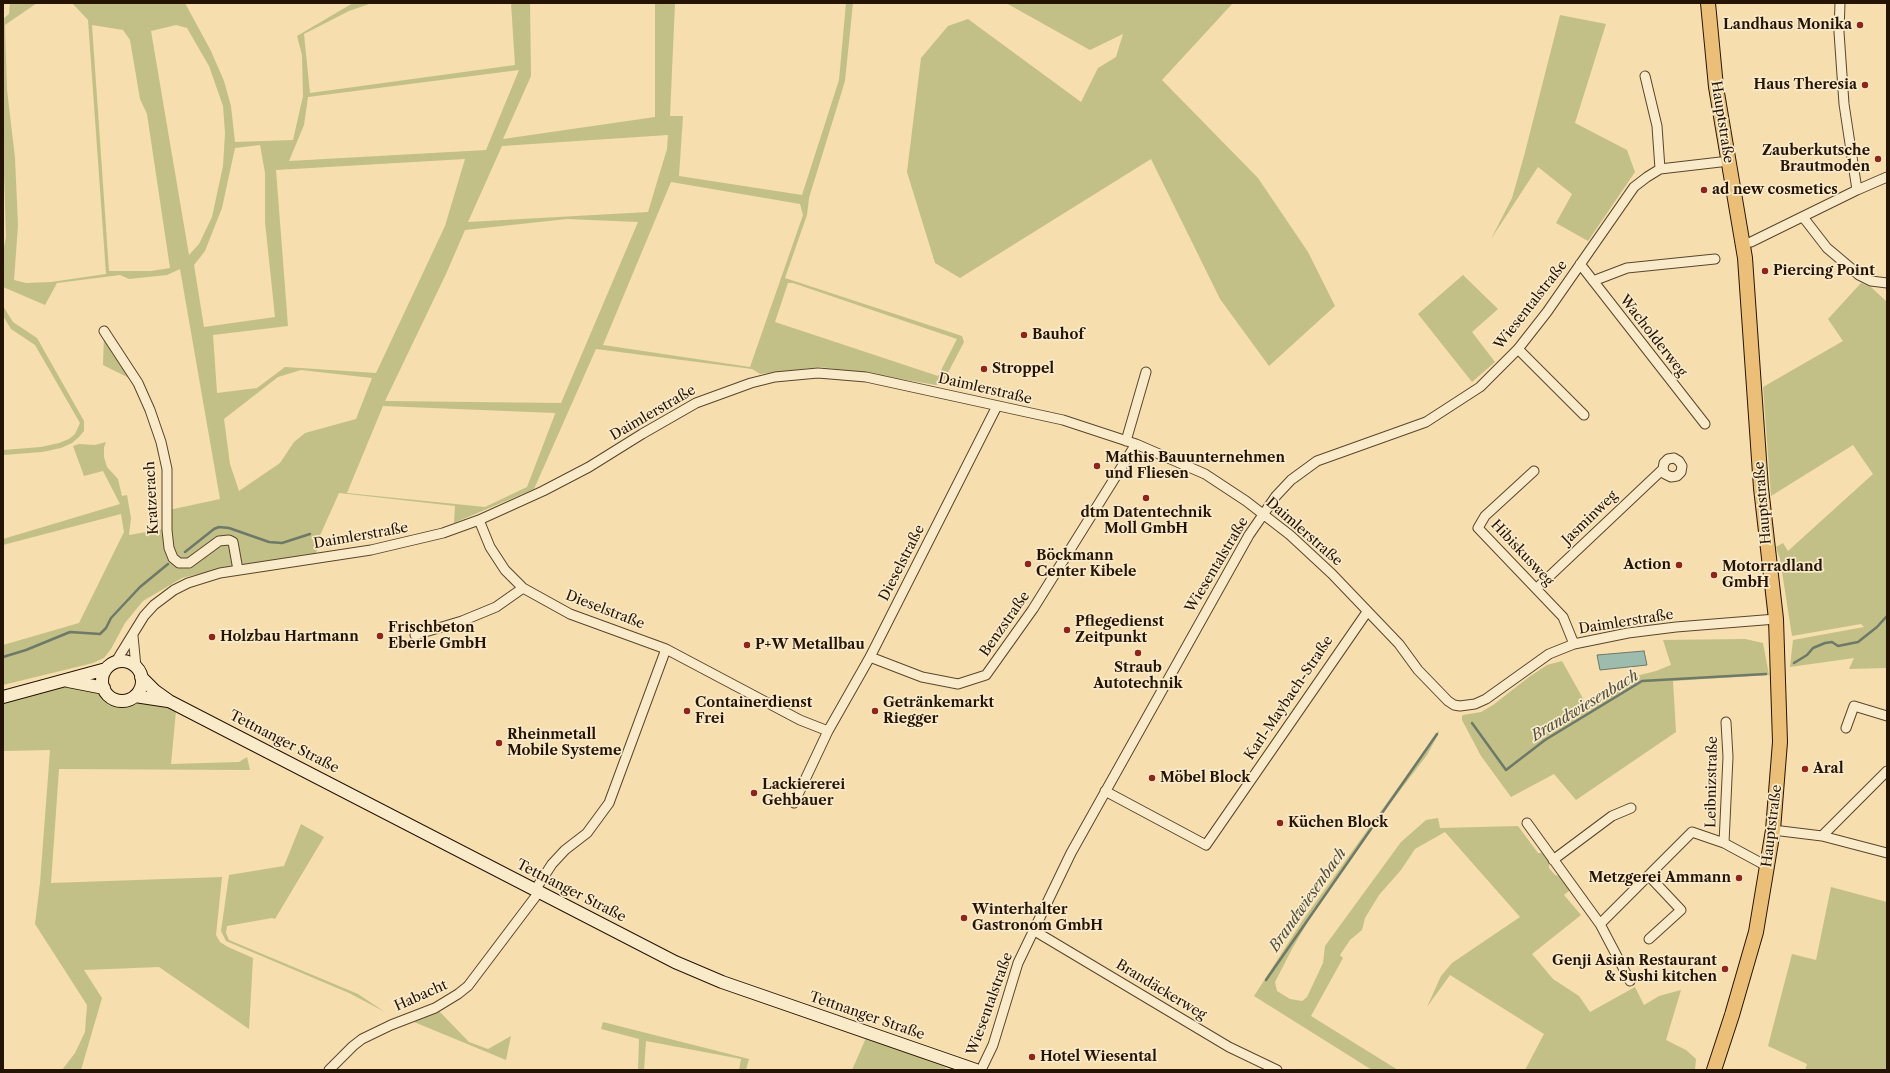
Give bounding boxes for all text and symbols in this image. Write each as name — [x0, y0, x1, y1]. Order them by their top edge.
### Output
place label: Landhaus Monika — [1723, 17, 1852, 33]
marker: Landhaus Monika — [1855, 20, 1865, 30]
place label: Haus Theresia — [1754, 77, 1857, 93]
street label: Hauptstraße — [1707, 80, 1737, 164]
marker: Haus Theresia — [1860, 80, 1870, 90]
place label: Zauberkutsche Brautmoden — [1762, 143, 1870, 176]
marker: Zauberkutsche Brautmoden — [1873, 154, 1883, 164]
place label: ad new cosmetics — [1712, 182, 1838, 198]
marker: ad new cosmetics — [1699, 185, 1709, 195]
street label: Wiesentalstraße — [1491, 257, 1571, 353]
place label: Piercing Point — [1773, 263, 1875, 279]
marker: Piercing Point — [1760, 266, 1770, 276]
street label: Wacholderweg — [1616, 292, 1690, 380]
place label: Bauhof — [1032, 327, 1084, 343]
marker: Bauhof — [1019, 330, 1029, 340]
place label: Stroppel — [992, 361, 1054, 377]
marker: Stroppel — [979, 364, 989, 374]
street label: Daimlerstraße — [937, 370, 1033, 408]
street label: Daimlerstraße — [607, 382, 699, 444]
place label: Mathis Bauunternehmen und Fliesen — [1105, 450, 1285, 482]
street label: Kratzerach — [142, 461, 162, 535]
marker: Mathis Bauunternehmen und Fliesen — [1092, 461, 1102, 471]
street label: Hauptstraße — [1751, 461, 1775, 545]
street label: Jasminweg — [1559, 488, 1621, 548]
marker: dtm Datentechnik Moll GmbH — [1141, 493, 1151, 503]
street label: Daimlerstraße — [1262, 494, 1346, 570]
place label: dtm Datentechnik Moll GmbH — [1080, 505, 1212, 538]
street label: Wiesentalstraße — [1182, 514, 1252, 616]
street label: Hibiskusweg — [1487, 516, 1557, 590]
street label: Daimlerstraße — [312, 519, 410, 553]
street label: Dieselstraße — [876, 522, 928, 604]
place label: Böckmann Center Kibele — [1036, 548, 1136, 580]
place label: Action — [1624, 557, 1671, 573]
marker: Böckmann Center Kibele — [1023, 559, 1033, 569]
place label: Motorradland GmbH — [1722, 559, 1823, 592]
marker: Action — [1674, 560, 1684, 570]
marker: Motorradland GmbH — [1709, 570, 1719, 580]
street label: Dieselstraße — [563, 587, 647, 633]
street label: Benzstraße — [977, 588, 1033, 660]
street label: Daimlerstraße — [1577, 606, 1675, 638]
place label: Pflegedienst Zeitpunkt — [1075, 614, 1164, 646]
place label: Frischbeton Eberle GmbH — [388, 620, 487, 652]
marker: Pflegedienst Zeitpunkt — [1062, 625, 1072, 635]
place label: Holzbau Hartmann — [220, 629, 359, 645]
marker: Frischbeton Eberle GmbH — [375, 631, 385, 641]
marker: Holzbau Hartmann — [207, 632, 217, 642]
street label: Karl-Maybach-Straße — [1241, 633, 1337, 763]
place label: P+W Metallbau — [755, 637, 865, 653]
marker: P+W Metallbau — [742, 640, 752, 650]
marker: Straub Autotechnik — [1133, 648, 1143, 658]
place label: Straub Autotechnik — [1093, 660, 1183, 692]
water label: Brandwiesenbach — [1528, 667, 1642, 745]
place label: Containerdienst Frei — [695, 695, 812, 728]
place label: Getränkemarkt Riegger — [883, 695, 994, 728]
marker: Containerdienst Frei — [682, 706, 692, 716]
marker: Getränkemarkt Riegger — [870, 706, 880, 716]
street label: Tettnanger Straße — [226, 707, 342, 777]
place label: Rheinmetall Mobile Systeme — [507, 727, 621, 760]
street label: Leibnizstraße — [1703, 736, 1721, 828]
marker: Rheinmetall Mobile Systeme — [494, 738, 504, 748]
place label: Aral — [1813, 761, 1844, 777]
marker: Aral — [1800, 764, 1810, 774]
place label: Möbel Block — [1160, 770, 1250, 786]
marker: Möbel Block — [1147, 773, 1157, 783]
place label: Lackiererei Gehbauer — [762, 777, 845, 810]
street label: Hauptstraße — [1759, 784, 1785, 868]
marker: Lackiererei Gehbauer — [749, 788, 759, 798]
place label: Küchen Block — [1288, 815, 1388, 831]
marker: Küchen Block — [1275, 818, 1285, 828]
water label: Brandwiesenbach — [1266, 845, 1350, 955]
street label: Tettnanger Straße — [513, 856, 629, 926]
place label: Metzgerei Ammann — [1589, 870, 1731, 886]
marker: Metzgerei Ammann — [1734, 873, 1744, 883]
place label: Winterhalter Gastronom GmbH — [972, 902, 1103, 934]
marker: Winterhalter Gastronom GmbH — [959, 913, 969, 923]
street label: Wiesentalstraße — [964, 950, 1016, 1058]
place label: Genji Asian Restaurant & Sushi kitchen — [1552, 953, 1717, 986]
street label: Brandäckerweg — [1113, 956, 1209, 1024]
marker: Genji Asian Restaurant & Sushi kitchen — [1720, 964, 1730, 974]
street label: Habacht — [392, 977, 450, 1015]
street label: Tettnanger Straße — [807, 988, 927, 1044]
place label: Hotel Wiesental — [1040, 1049, 1157, 1065]
marker: Hotel Wiesental — [1027, 1052, 1037, 1062]

